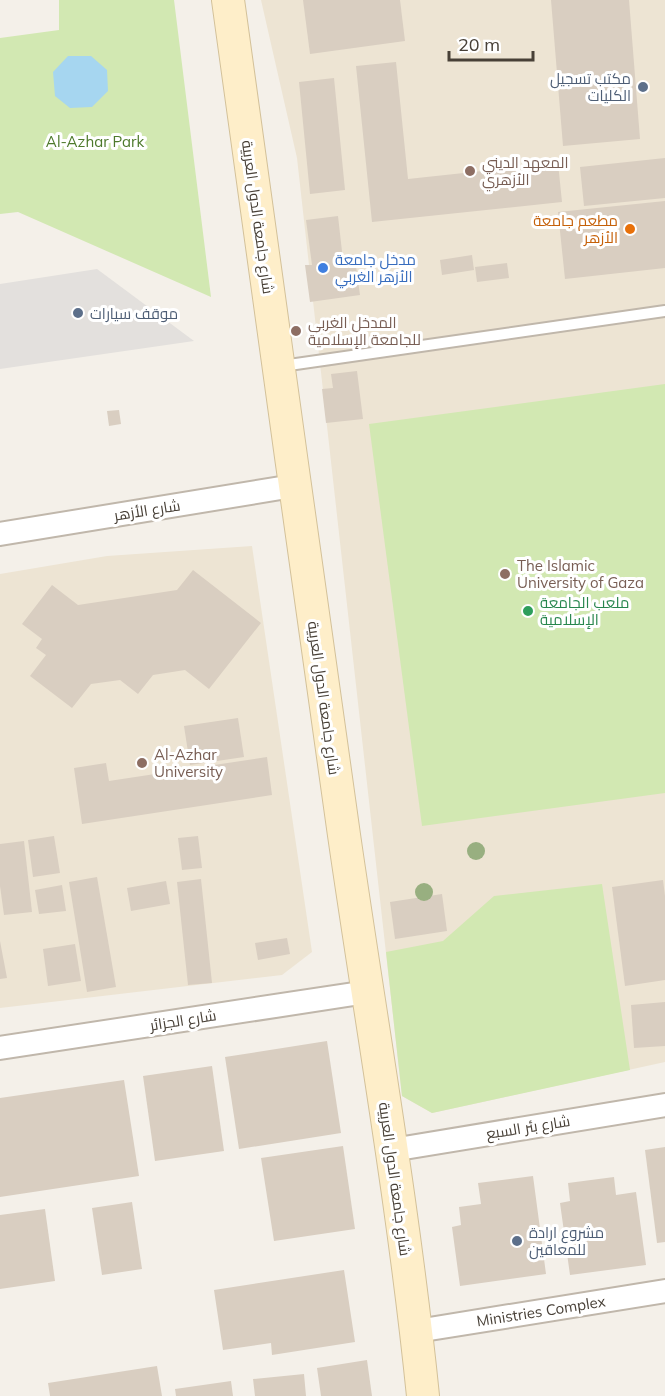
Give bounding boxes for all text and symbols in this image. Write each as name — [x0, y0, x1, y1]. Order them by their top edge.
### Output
scale bar — [449, 24, 533, 62]
text: 20 m — [458, 33, 500, 56]
place label: مكتب تسجيل الكليات — [550, 69, 631, 105]
marker: مكتب تسجيل الكليات — [636, 80, 650, 94]
park label: Al-Azhar Park — [46, 132, 144, 151]
street label: شارع جامعة الدول العربية — [236, 139, 278, 295]
place label: المعهد الديني الأزهري — [482, 153, 569, 192]
marker: المعهد الديني الأزهري — [463, 164, 477, 178]
place label: مطعم جامعة الأزهر — [533, 211, 618, 247]
marker: مطعم جامعة الأزهر — [623, 222, 637, 236]
place label: مدخل جامعة الأزهر الغربي — [335, 250, 416, 289]
marker: مدخل جامعة الأزهر الغربي — [316, 261, 330, 275]
place label: موقف سيارات — [90, 304, 178, 323]
marker: موقف سيارات — [71, 306, 85, 320]
place label: المدخل الغربي للجامعة الإسلامية — [308, 313, 421, 349]
marker: المدخل الغربي للجامعة الإسلامية — [289, 324, 303, 338]
street label: شارع الأزهر — [111, 495, 182, 527]
place label: The Islamic University of Gaza — [517, 556, 644, 592]
marker: The Islamic University of Gaza — [498, 567, 512, 581]
place label: ملعب الجامعة الإسلامية — [540, 593, 629, 629]
marker: ملعب الجامعة الإسلامية — [521, 604, 535, 618]
street label: شارع جامعة الدول العربية — [302, 620, 344, 776]
place label: Al-Azhar University — [154, 745, 223, 781]
marker: Al-Azhar University — [135, 756, 149, 770]
street label: شارع الجزائر — [147, 1005, 218, 1037]
street label: شارع جامعة الدول العربية — [373, 1101, 415, 1257]
street label: شارع بئر السبع — [485, 1111, 572, 1145]
place label: مشروع ارادة للمعاقين — [529, 1223, 604, 1260]
marker: مشروع ارادة للمعاقين — [510, 1234, 524, 1248]
street label: Ministries Complex — [475, 1291, 607, 1331]

